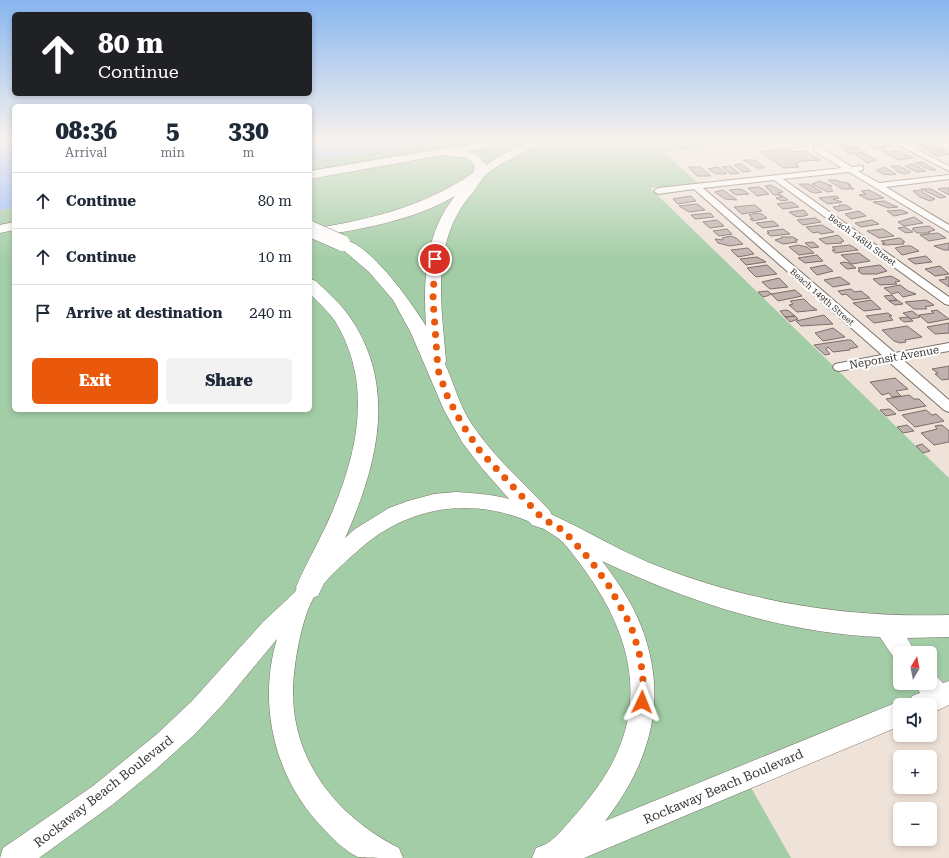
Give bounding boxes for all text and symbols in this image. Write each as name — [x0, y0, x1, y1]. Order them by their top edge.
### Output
text: 80 m — [98, 27, 163, 60]
icon: ahead — [32, 28, 84, 80]
text: Continue — [98, 61, 179, 82]
text: 08:36 — [55, 117, 117, 145]
text: 5 — [166, 117, 179, 145]
text: 330 — [228, 117, 269, 145]
text: Arrival — [65, 145, 107, 160]
text: min — [160, 145, 185, 160]
text: m — [242, 145, 254, 160]
icon: ahead — [32, 190, 54, 212]
text: Continue — [66, 192, 136, 210]
text: 80 m — [258, 192, 292, 210]
street label: Beach 148th Street — [826, 212, 898, 268]
pin — [418, 242, 452, 276]
icon: ahead — [32, 246, 54, 268]
text: Continue — [66, 248, 136, 266]
text: 10 m — [258, 248, 292, 266]
icon: arrive — [424, 248, 446, 270]
street label: Beach 149th Street — [788, 267, 856, 328]
icon: arrive — [32, 302, 54, 324]
text: Arrive at destination — [66, 304, 222, 322]
text: 240 m — [249, 304, 292, 322]
street label: Neponsit Avenue — [848, 343, 940, 372]
button: Exit — [32, 358, 158, 404]
button: Share — [166, 358, 292, 404]
north arrow — [893, 646, 937, 690]
map controls — [893, 646, 937, 846]
position arrow — [621, 681, 663, 723]
button: sound — [893, 698, 937, 742]
street label: Rockaway Beach Boulevard — [31, 732, 176, 850]
street label: Rockaway Beach Boulevard — [641, 746, 806, 827]
button: + — [893, 750, 937, 794]
button: − — [893, 802, 937, 846]

